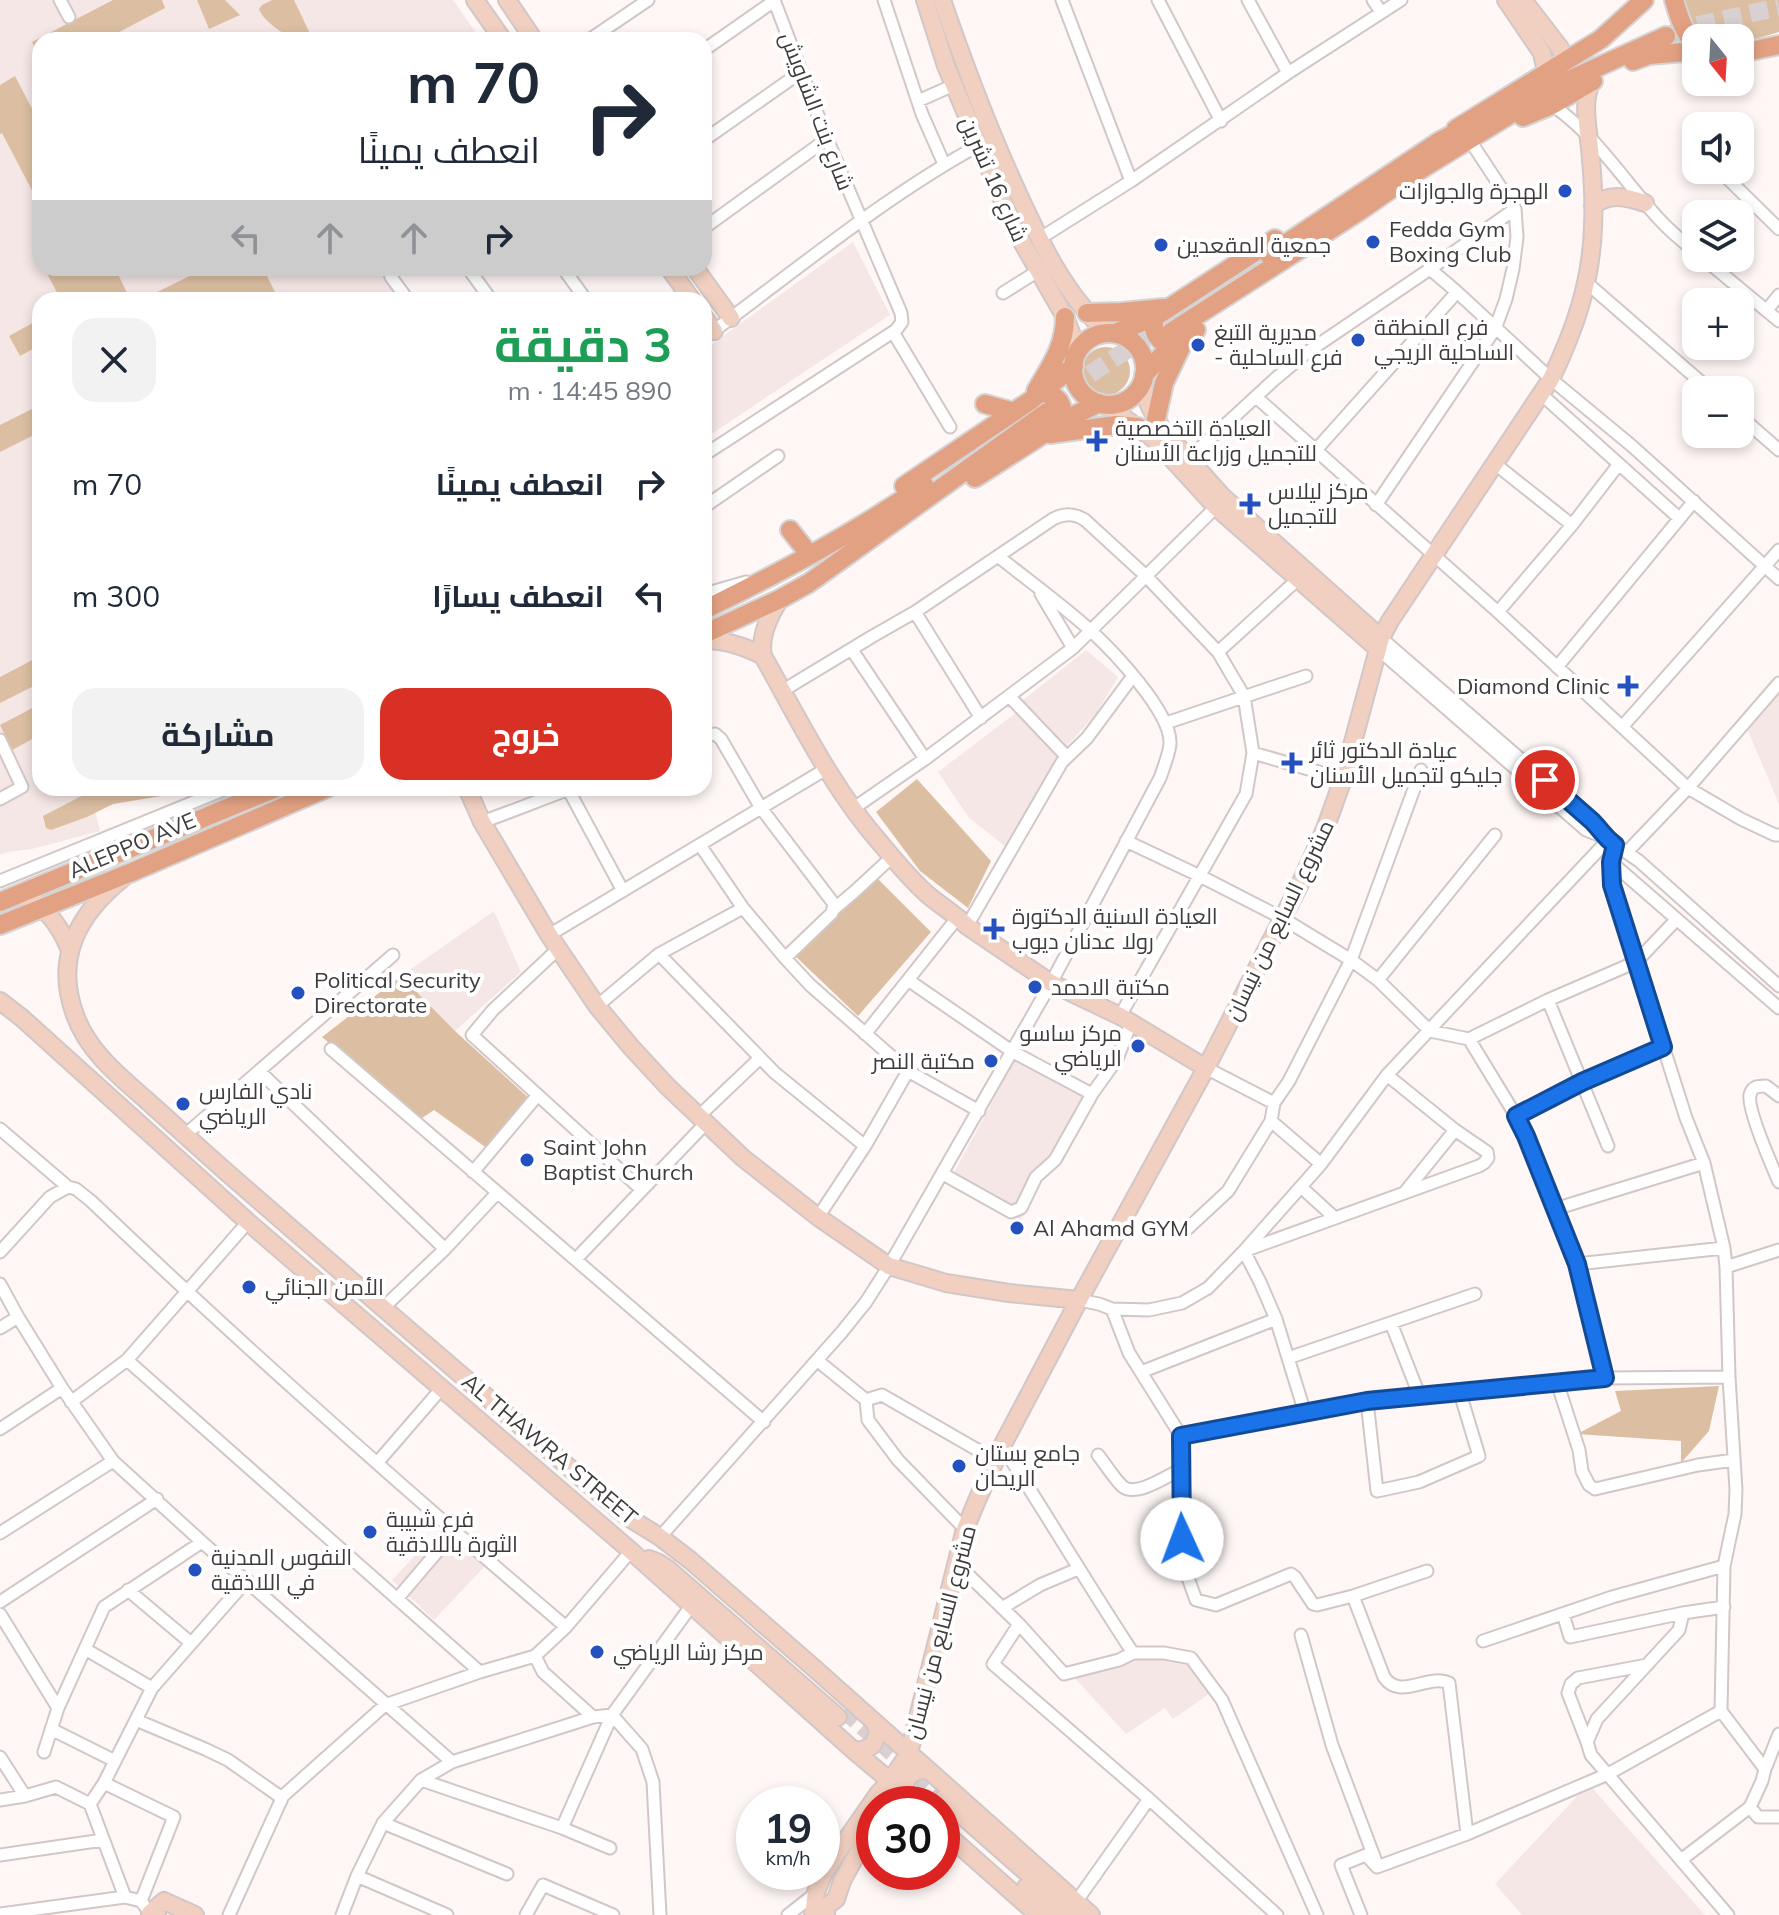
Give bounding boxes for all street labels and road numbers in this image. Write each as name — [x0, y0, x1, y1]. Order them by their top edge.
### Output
street label: شارع بنت الشاويش — [773, 28, 860, 194]
street label: شارع 16 تشرين — [953, 112, 1034, 247]
street label: ALEPPO AVE — [64, 806, 200, 884]
street label: مشروع السابع من نيسان — [1218, 815, 1341, 1025]
street label: AL THAWRA STREET — [456, 1367, 644, 1531]
street label: مشروع السابع من نيسان — [898, 1522, 983, 1742]

